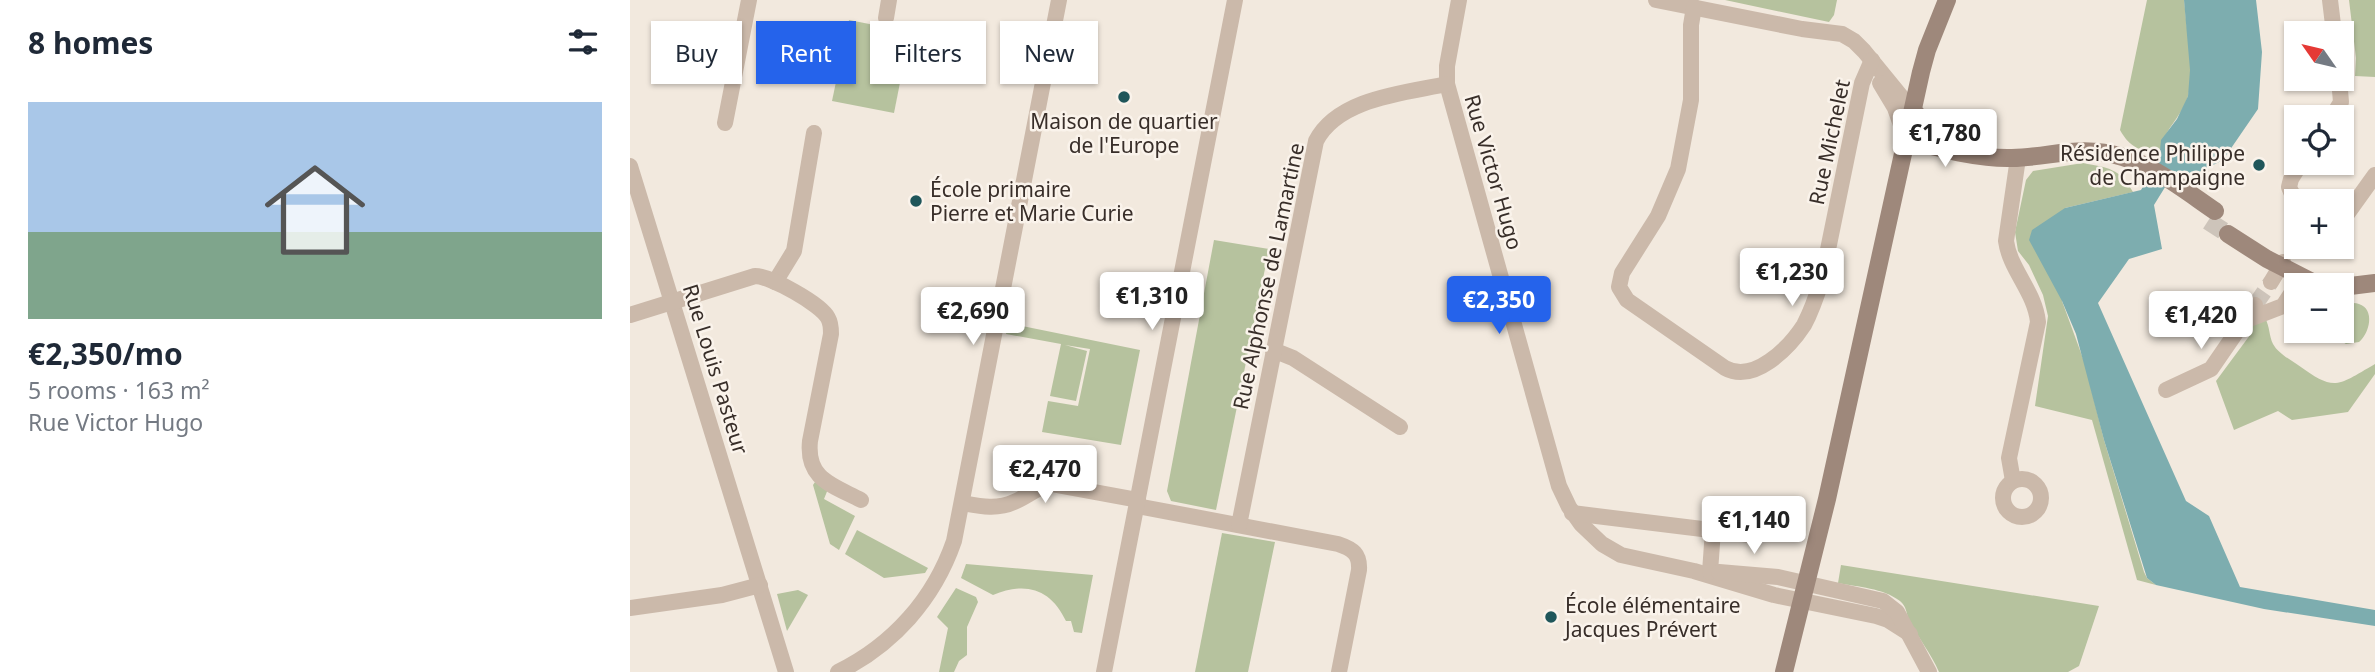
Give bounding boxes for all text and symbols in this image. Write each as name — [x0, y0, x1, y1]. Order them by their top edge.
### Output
chip: Buy — [651, 21, 742, 84]
chip: Rent — [756, 21, 856, 84]
chip: Filters — [870, 21, 986, 84]
chip: New — [1000, 21, 1098, 84]
north arrow — [2284, 21, 2354, 91]
map controls — [2284, 21, 2354, 343]
text: 8 homes — [28, 22, 153, 63]
icon: filters — [564, 23, 602, 61]
street label: Rue Michelet — [1802, 76, 1856, 207]
marker: Maison de quartier de l'Europe — [1116, 89, 1132, 105]
street label: Rue Victor Hugo — [1458, 91, 1530, 253]
button: locate — [2284, 105, 2354, 175]
place label: Maison de quartier de l'Europe — [1030, 107, 1218, 159]
pin: €1,780 — [1888, 110, 2002, 169]
text: €1,780 — [1909, 116, 1981, 148]
place label: Résidence Philippe de Champaigne — [2060, 139, 2245, 191]
street label: Rue Alphonse de Lamartine — [1226, 140, 1310, 412]
icon: home — [252, 147, 378, 273]
marker: Résidence Philippe de Champaigne — [2251, 157, 2267, 173]
place label: École primaire Pierre et Marie Curie — [930, 175, 1134, 227]
button: + — [2284, 189, 2354, 259]
marker: École primaire Pierre et Marie Curie — [908, 193, 924, 209]
pin: €1,230 — [1735, 248, 1849, 308]
text: €1,230 — [1756, 255, 1828, 287]
pin: €1,310 — [1095, 272, 1209, 332]
button: − — [2284, 273, 2354, 343]
pin: €2,350 — [1442, 276, 1556, 336]
text: €1,310 — [1116, 279, 1188, 311]
street label: Rue Louis Pasteur — [677, 280, 755, 458]
text: €2,350 — [1463, 283, 1535, 315]
pin: €2,690 — [916, 288, 1030, 347]
pin: €1,420 — [2144, 292, 2258, 351]
text: €2,690 — [937, 294, 1009, 326]
text: €1,420 — [2165, 298, 2237, 330]
text: €2,350/mo — [28, 333, 183, 374]
text: 5 rooms · 163 m² — [28, 374, 210, 406]
text: Rue Victor Hugo — [28, 406, 203, 438]
pin: €2,470 — [988, 446, 1102, 505]
text: €2,470 — [1009, 452, 1081, 484]
pin: €1,140 — [1697, 496, 1811, 556]
text: €1,140 — [1718, 503, 1790, 535]
place label: École élémentaire Jacques Prévert — [1563, 591, 1741, 643]
marker: École élémentaire Jacques Prévert — [1543, 609, 1559, 625]

